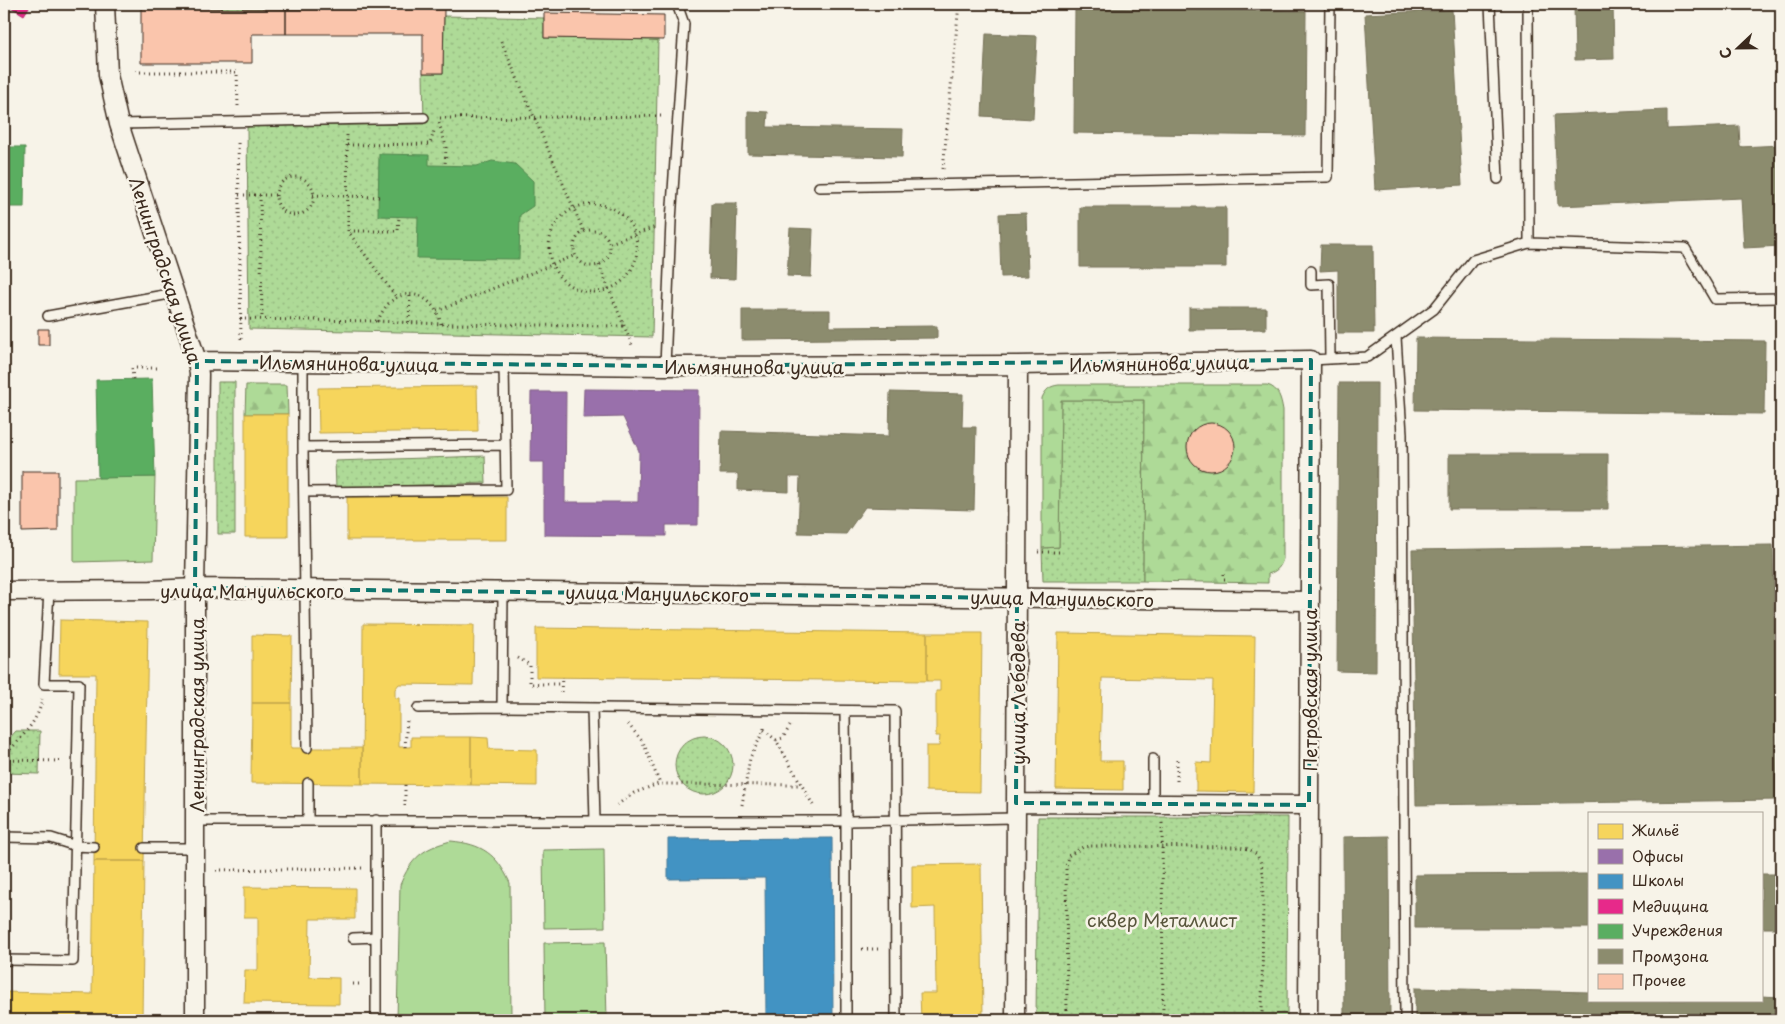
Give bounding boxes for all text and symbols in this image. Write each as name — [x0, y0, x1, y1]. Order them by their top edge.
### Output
north arrow — [1712, 22, 1762, 72]
text: С — [1714, 44, 1737, 62]
street label: Ленинградская улица — [123, 173, 209, 367]
street label: Ильмянинова улица — [259, 348, 440, 378]
street label: Ильмянинова улица — [1069, 348, 1250, 378]
street label: Ильмянинова улица — [664, 353, 845, 380]
street label: улица Мануильского — [160, 577, 344, 604]
street label: улица Мануильского — [565, 578, 749, 608]
street label: улица Мануильского — [970, 583, 1154, 613]
street label: Петровская улица — [1296, 608, 1323, 772]
street label: Ленинградская улица — [183, 617, 210, 812]
street label: улица Лебедева — [1004, 620, 1031, 765]
legend — [1588, 812, 1762, 1002]
text: Жильё — [1631, 818, 1679, 841]
text: Офисы — [1632, 844, 1684, 867]
text: Школы — [1632, 868, 1684, 891]
text: Медицина — [1632, 894, 1709, 917]
park label: сквер Металлист — [1087, 906, 1237, 933]
text: Учреждения — [1632, 918, 1723, 941]
text: Промзона — [1632, 944, 1709, 967]
text: Прочее — [1632, 968, 1686, 991]

